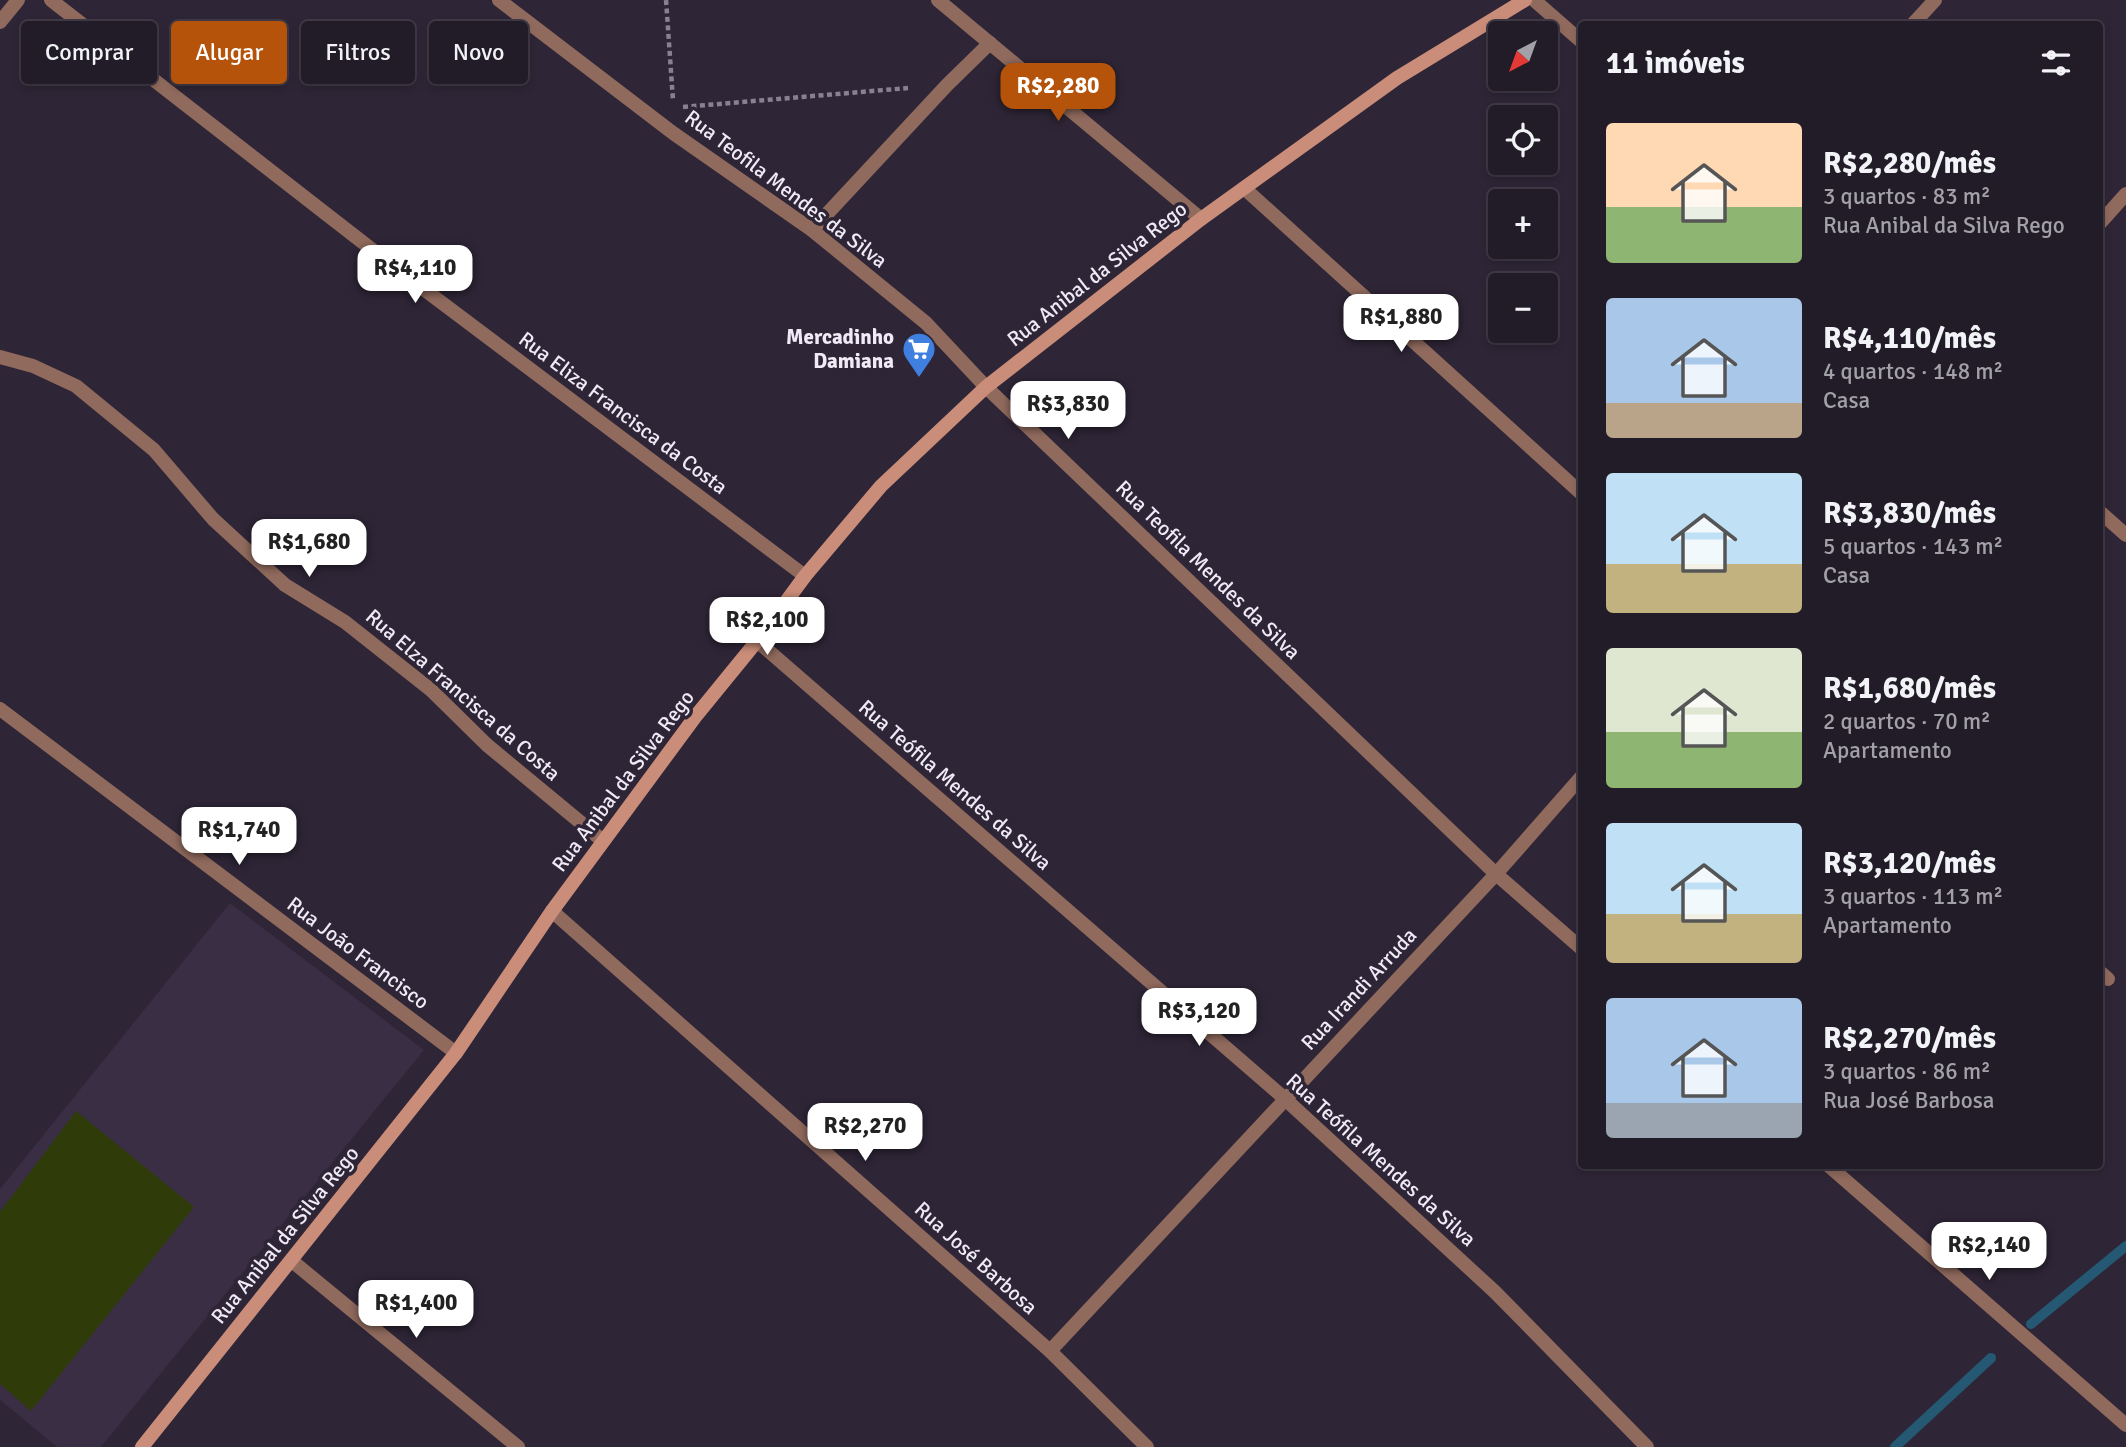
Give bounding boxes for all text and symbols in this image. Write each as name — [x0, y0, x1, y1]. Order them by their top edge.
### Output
chip: Comprar — [21, 21, 157, 84]
chip: Alugar — [171, 21, 287, 84]
chip: Filtros — [301, 21, 415, 84]
chip: Novo — [429, 21, 528, 84]
north arrow — [1488, 21, 1558, 91]
map controls — [1488, 21, 1558, 343]
icon: filters — [2037, 44, 2075, 82]
text: 11 imóveis — [1606, 45, 1745, 82]
pin: R$2,280 — [993, 64, 1123, 123]
text: R$2,280 — [1016, 71, 1100, 100]
street label: Rua Teofila Mendes da Silva — [680, 104, 892, 274]
button: locate — [1488, 105, 1558, 175]
text: R$2,280/mês — [1823, 145, 1996, 182]
icon: home — [1662, 151, 1746, 235]
text: 3 quartos · 83 m² — [1823, 182, 1991, 211]
button: + — [1488, 189, 1558, 259]
street label: Rua Anibal da Silva Rego — [1002, 196, 1192, 352]
text: Rua Anibal da Silva Rego — [1823, 211, 2065, 240]
pin: R$4,110 — [350, 246, 480, 305]
text: R$4,110 — [373, 253, 457, 282]
button: − — [1488, 273, 1558, 343]
pin: R$1,880 — [1336, 294, 1466, 354]
text: R$1,880 — [1359, 302, 1443, 331]
text: R$4,110/mês — [1823, 320, 1996, 357]
place label: Mercadinho Damiana — [786, 324, 894, 374]
street label: Rua Eliza Francisca da Costa — [514, 326, 732, 500]
icon: home — [1662, 326, 1746, 410]
supermarket icon: Mercadinho Damiana — [900, 330, 938, 379]
text: 4 quartos · 148 m² — [1823, 357, 2003, 386]
pin: R$3,830 — [1003, 382, 1133, 441]
text: Casa — [1823, 386, 1870, 415]
text: R$3,830 — [1026, 389, 1110, 418]
street label: Rua Teofila Mendes da Silva — [1110, 475, 1306, 665]
text: R$3,830/mês — [1823, 495, 1996, 532]
icon: home — [1662, 501, 1746, 585]
pin: R$1,680 — [244, 520, 374, 579]
text: R$1,680 — [267, 527, 351, 556]
text: 5 quartos · 143 m² — [1823, 532, 2003, 561]
text: Casa — [1823, 561, 1870, 590]
pin: R$2,100 — [702, 598, 832, 657]
street label: Rua Elza Francisca da Costa — [360, 603, 566, 787]
text: R$2,100 — [725, 605, 809, 634]
text: R$1,680/mês — [1823, 670, 1996, 707]
icon: home — [1662, 676, 1746, 760]
street label: Rua Anibal da Silva Rego — [546, 685, 700, 877]
street label: Rua Teófila Mendes da Silva — [853, 694, 1057, 876]
text: 2 quartos · 70 m² — [1823, 707, 1991, 736]
text: Apartamento — [1823, 736, 1952, 765]
pin: R$1,740 — [174, 808, 304, 867]
text: R$1,740 — [197, 815, 281, 844]
text: R$3,120/mês — [1823, 845, 1996, 882]
icon: home — [1662, 851, 1746, 935]
text: 3 quartos · 113 m² — [1823, 882, 2003, 911]
street label: Rua João Francisco — [282, 891, 434, 1015]
text: Apartamento — [1823, 911, 1952, 940]
street label: Rua Irandi Arruda — [1296, 922, 1422, 1056]
pin: R$3,120 — [1134, 988, 1264, 1048]
text: R$3,120 — [1157, 996, 1241, 1025]
text: R$2,270/mês — [1823, 1020, 1996, 1057]
icon: home — [1662, 1026, 1746, 1110]
text: 3 quartos · 86 m² — [1823, 1057, 1991, 1086]
street label: Rua Teófila Mendes da Silva — [1281, 1068, 1481, 1252]
text: Rua José Barbosa — [1823, 1086, 1994, 1115]
pin: R$2,270 — [800, 1104, 930, 1163]
text: R$2,270 — [823, 1111, 907, 1140]
street label: Rua Anibal da Silva Rego — [205, 1141, 365, 1329]
street label: Rua José Barbosa — [909, 1196, 1043, 1320]
pin: R$2,140 — [1924, 1222, 2054, 1282]
text: R$2,140 — [1947, 1230, 2031, 1259]
pin: R$1,400 — [351, 1280, 481, 1340]
text: R$1,400 — [374, 1288, 458, 1317]

